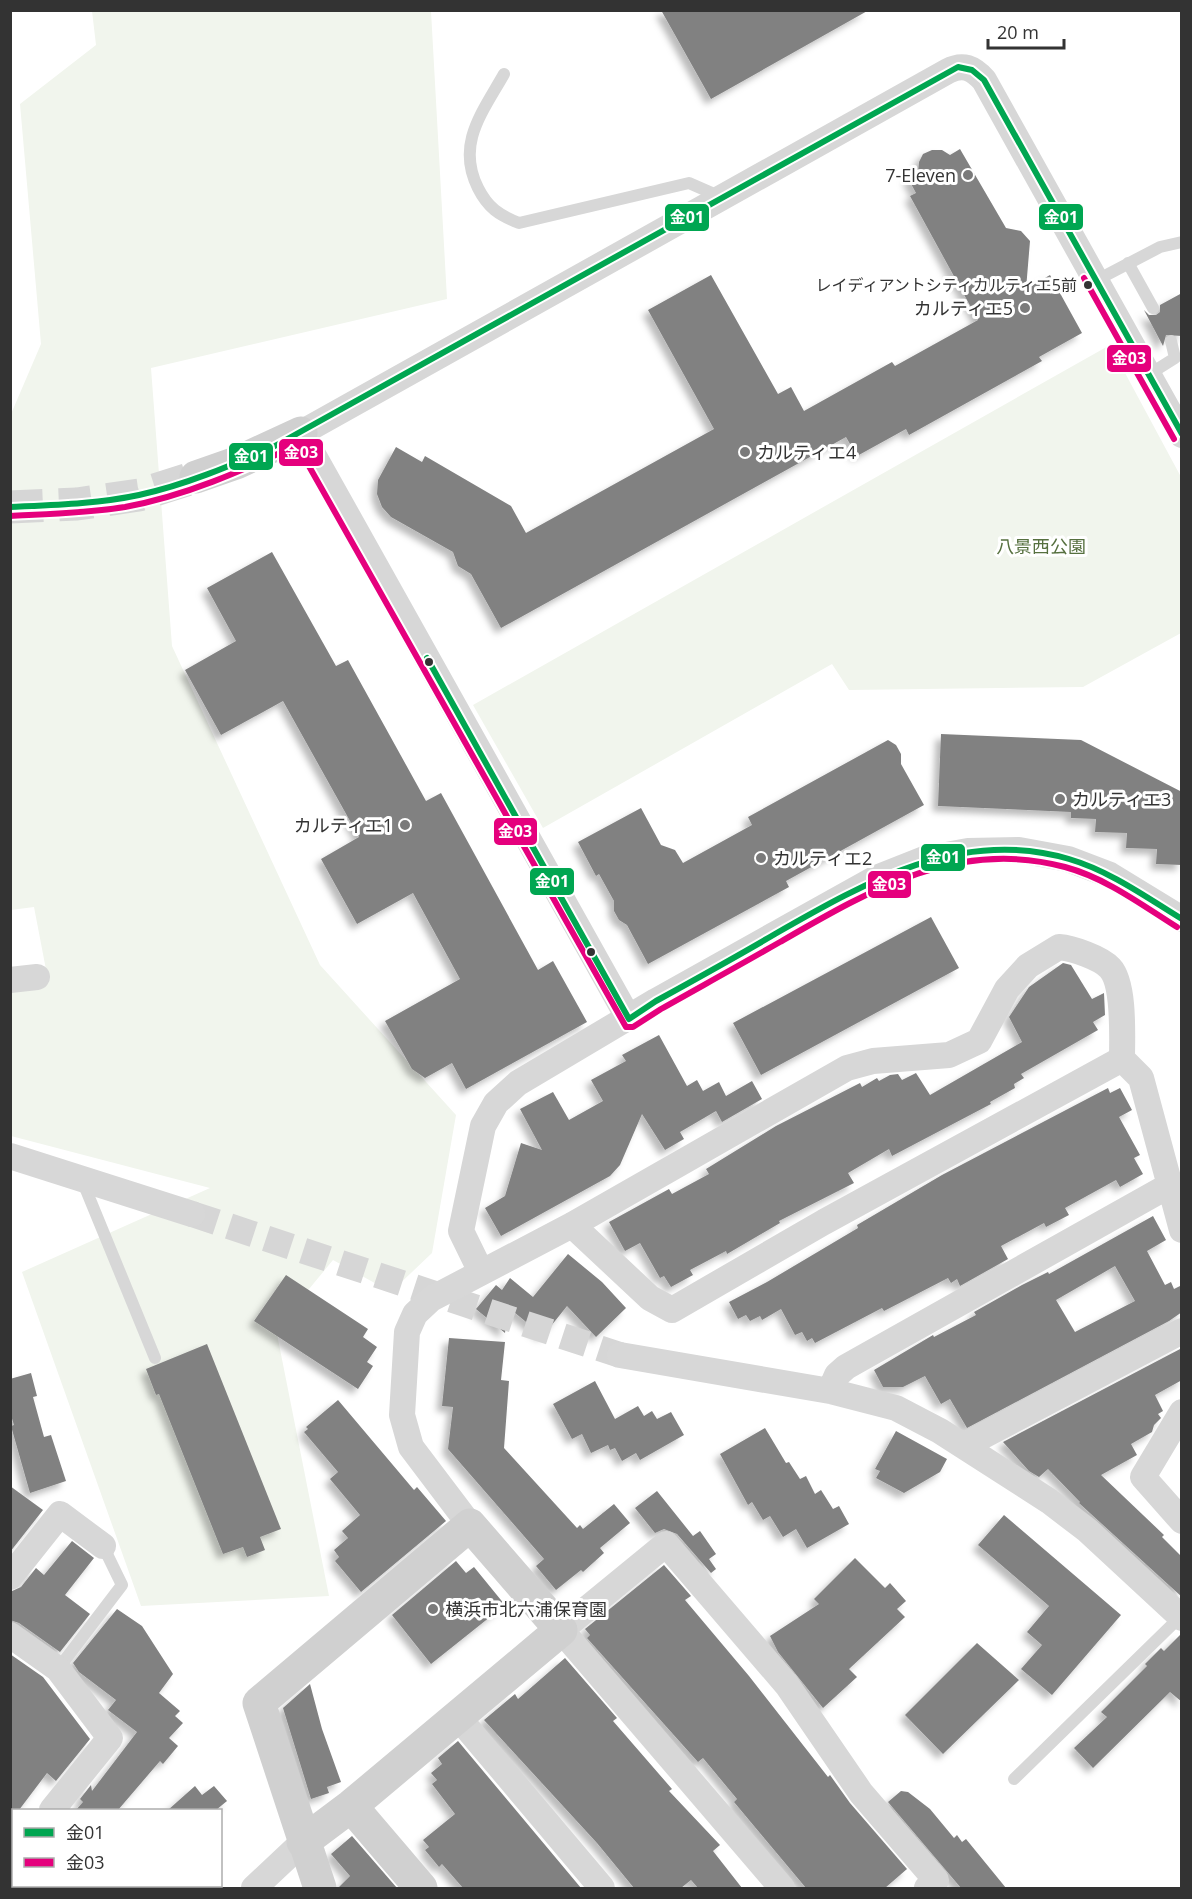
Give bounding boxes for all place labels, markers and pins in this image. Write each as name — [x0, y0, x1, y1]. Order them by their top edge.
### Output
place label: 7-Eleven — [885, 163, 956, 187]
marker: 7-Eleven — [961, 168, 975, 182]
place label: レイディアントシティカルティエ5前 — [816, 274, 1077, 296]
marker: レイディアントシティカルティエ5前 — [1082, 279, 1094, 291]
place label: カルティエ5 — [914, 296, 1013, 320]
marker: カルティエ5 — [1018, 301, 1032, 315]
place label: カルティエ4 — [757, 440, 856, 464]
marker: カルティエ4 — [738, 445, 752, 459]
unlabelled marker — [423, 656, 435, 668]
place label: カルティエ3 — [1072, 787, 1171, 811]
marker: カルティエ3 — [1053, 792, 1067, 806]
place label: カルティエ1 — [294, 813, 393, 837]
marker: カルティエ1 — [398, 818, 412, 832]
place label: カルティエ2 — [773, 846, 872, 870]
marker: カルティエ2 — [754, 851, 768, 865]
unlabelled marker — [585, 946, 597, 958]
place label: 横浜市北六浦保育園 — [445, 1597, 607, 1621]
marker: 横浜市北六浦保育園 — [426, 1602, 440, 1616]

